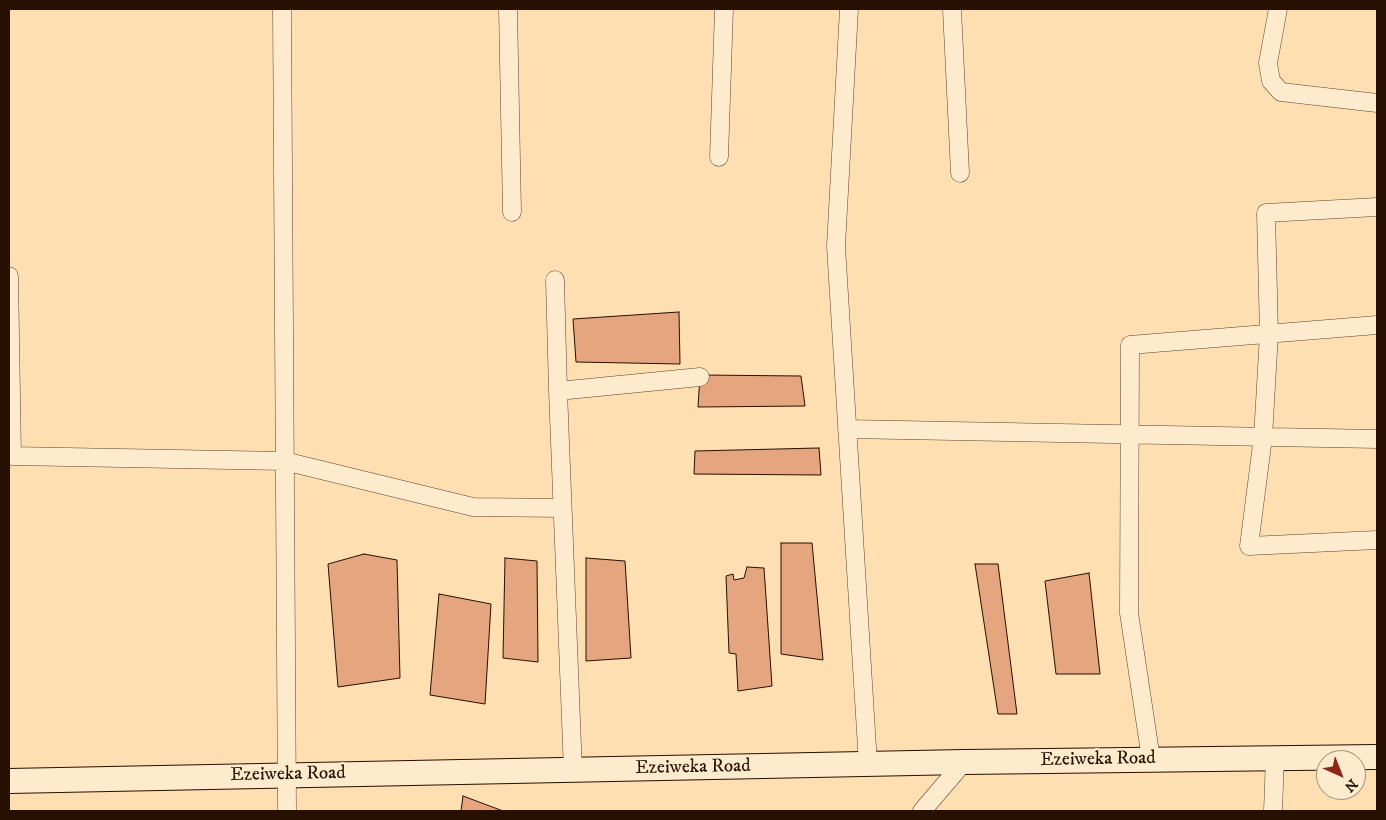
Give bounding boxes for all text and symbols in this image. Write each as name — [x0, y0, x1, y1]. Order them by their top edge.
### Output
street label: Ezeiweka Road — [1040, 748, 1156, 772]
north arrow — [1316, 750, 1366, 800]
street label: Ezeiweka Road — [635, 756, 751, 780]
street label: Ezeiweka Road — [230, 763, 346, 787]
text: N — [1340, 775, 1361, 796]

